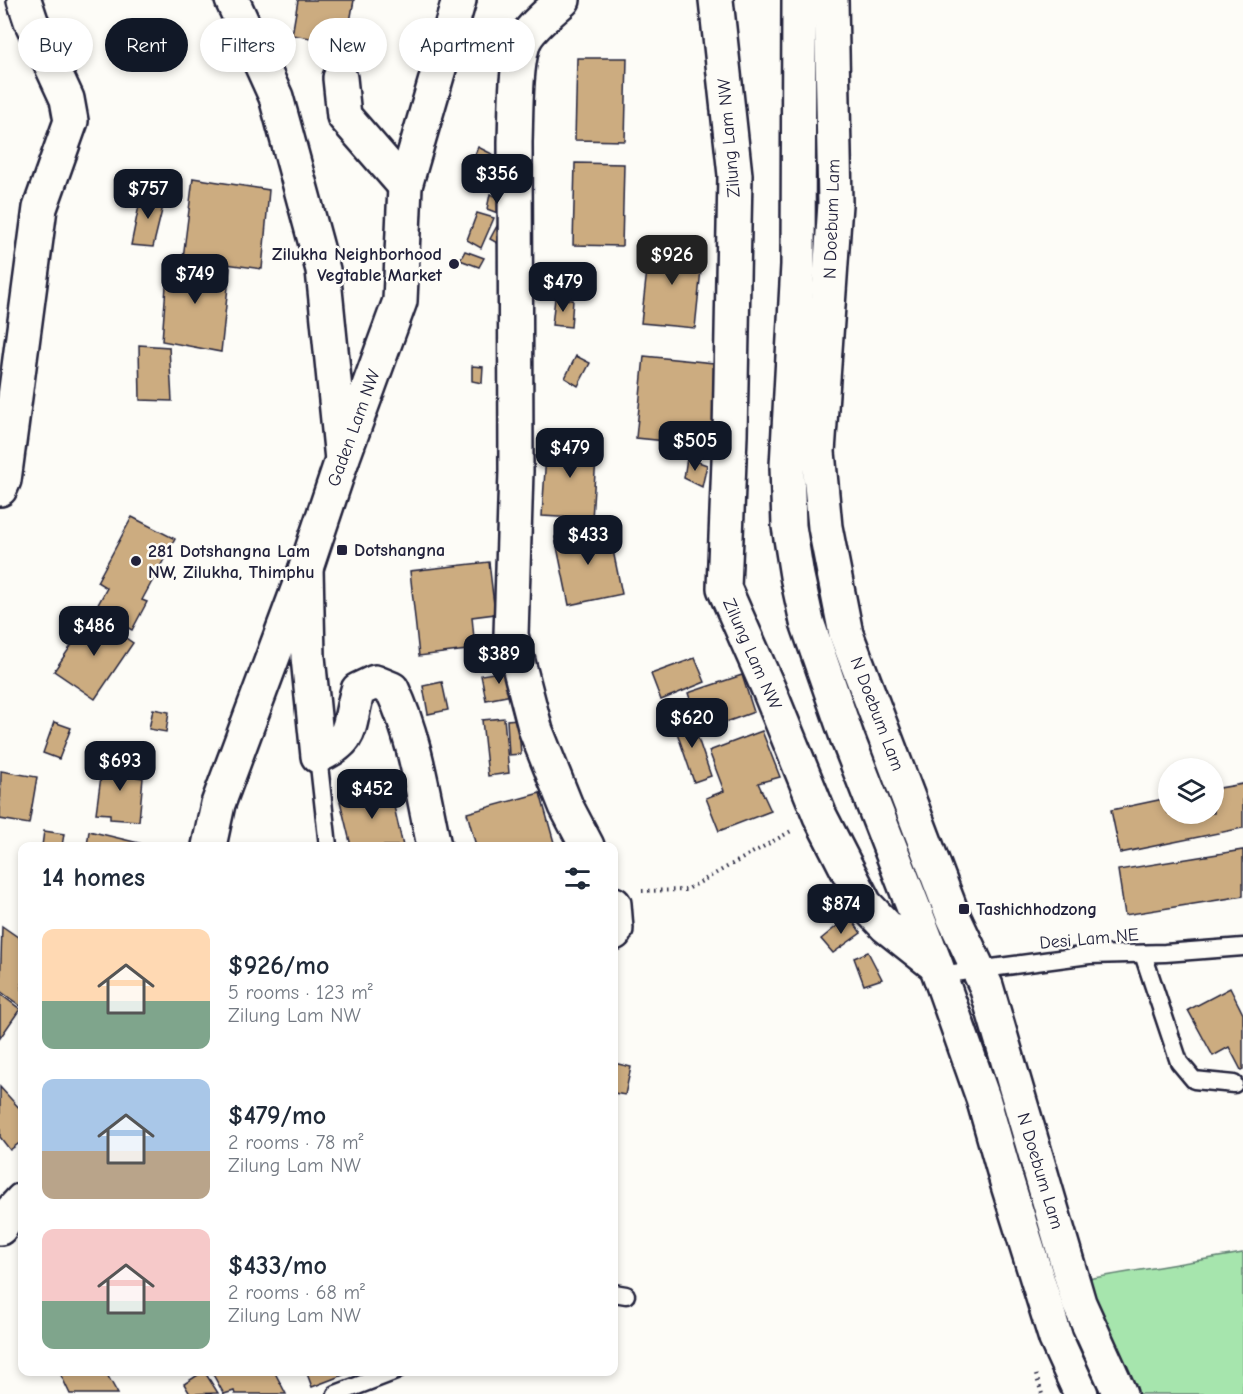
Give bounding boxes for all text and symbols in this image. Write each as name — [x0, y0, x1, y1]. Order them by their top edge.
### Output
chip: Buy — [18, 18, 93, 72]
chip: Rent — [105, 18, 188, 72]
chip: Filters — [200, 18, 296, 72]
chip: New — [308, 18, 387, 72]
chip: Apartment — [399, 18, 535, 72]
street label: Zilung Lam NW — [713, 77, 745, 198]
pin: $356 — [461, 154, 533, 205]
street label: N Doebum Lam — [819, 159, 845, 279]
text: $356 — [476, 162, 518, 185]
pin: $757 — [112, 169, 184, 220]
text: $757 — [128, 177, 168, 200]
pin: $926 — [636, 235, 708, 286]
text: $926 — [651, 243, 693, 266]
place label: Zilukha Neighborhood Vegtable Market — [272, 244, 443, 286]
pin: $749 — [159, 254, 231, 305]
marker: Zilukha Neighborhood Vegtable Market — [447, 257, 461, 271]
text: $749 — [175, 262, 215, 285]
pin: $479 — [527, 262, 599, 313]
text: $479 — [543, 270, 583, 293]
street label: Gaden Lam NW — [323, 366, 385, 489]
pin: $505 — [659, 421, 731, 472]
pin: $479 — [534, 428, 606, 479]
text: $505 — [673, 429, 717, 452]
text: $479 — [550, 436, 590, 459]
pin: $433 — [552, 515, 624, 566]
text: $433 — [567, 523, 609, 546]
place label: Dotshangna — [354, 540, 445, 561]
place label: 281 Dotshangna Lam NW, Zilukha, Thimphu — [148, 541, 315, 583]
marker: Dotshangna — [335, 543, 349, 557]
marker: 281 Dotshangna Lam NW, Zilukha, Thimphu — [129, 554, 143, 568]
street label: Zilung Lam NW — [718, 595, 786, 713]
pin: $486 — [58, 606, 130, 657]
text: $486 — [73, 614, 115, 637]
pin: $389 — [463, 634, 535, 685]
text: $389 — [478, 642, 520, 665]
street label: N Doebum Lam — [846, 654, 908, 774]
pin: $620 — [656, 698, 728, 749]
text: $620 — [670, 706, 714, 729]
pin: $693 — [84, 741, 156, 792]
text: $693 — [99, 749, 141, 772]
map controls — [1158, 758, 1224, 824]
button: layers — [1158, 758, 1224, 824]
pin: $452 — [336, 769, 408, 820]
text: $452 — [351, 777, 393, 800]
icon: filters — [561, 862, 594, 895]
text: 14 homes — [42, 863, 145, 893]
pin: $874 — [805, 884, 877, 935]
text: $874 — [821, 892, 861, 915]
place label: Tashichhodzong — [976, 899, 1097, 920]
marker: Tashichhodzong — [957, 902, 971, 916]
street label: Desi Lam NE — [1039, 924, 1140, 954]
text: $926/mo — [228, 951, 329, 981]
icon: home — [90, 953, 162, 1025]
text: 5 rooms · 123 m² — [228, 981, 373, 1004]
text: Zilung Lam NW — [228, 1004, 361, 1027]
text: $479/mo — [228, 1101, 326, 1131]
icon: home — [90, 1103, 162, 1175]
street label: N Doebum Lam — [1012, 1110, 1068, 1232]
text: 2 rooms · 78 m² — [228, 1131, 364, 1154]
text: Zilung Lam NW — [228, 1154, 361, 1177]
text: $433/mo — [228, 1251, 327, 1281]
icon: home — [90, 1253, 162, 1325]
text: 2 rooms · 68 m² — [228, 1281, 365, 1304]
text: Zilung Lam NW — [228, 1304, 361, 1327]

